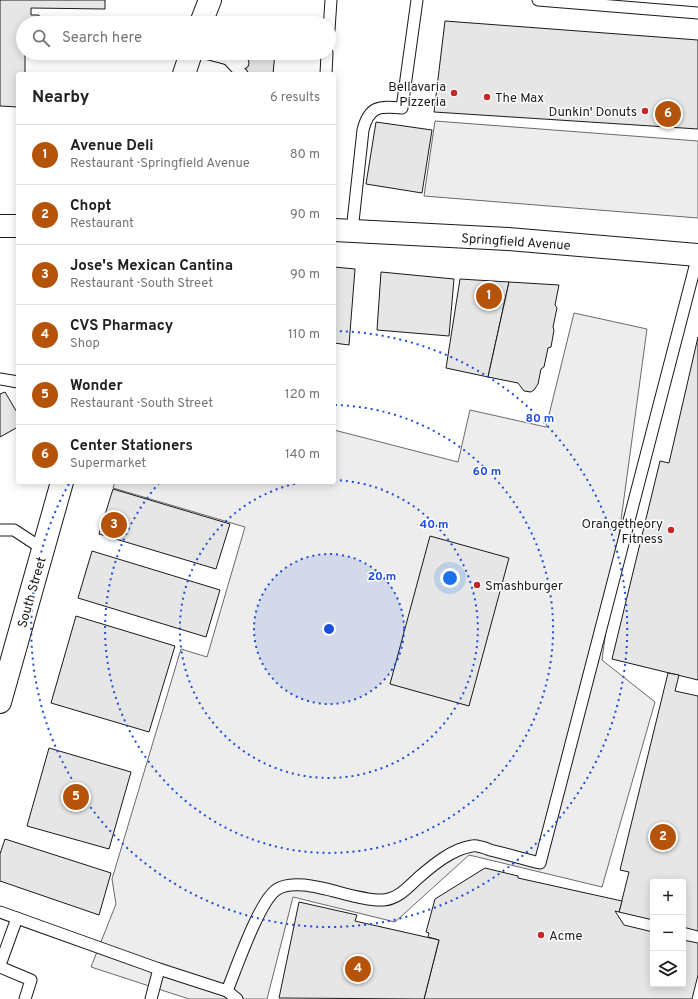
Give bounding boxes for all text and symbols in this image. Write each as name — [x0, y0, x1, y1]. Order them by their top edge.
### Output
search box — [16, 16, 336, 60]
icon: search — [30, 27, 52, 49]
text: Search here — [62, 29, 142, 48]
place label: Bellavaria Pizzeria — [388, 80, 446, 111]
text: Nearby — [32, 87, 89, 109]
marker: Bellavaria Pizzeria — [449, 88, 459, 98]
text: 6 results — [270, 90, 320, 106]
place label: The Max — [495, 91, 544, 107]
marker: The Max — [482, 92, 492, 102]
pin: 6 — [655, 99, 681, 129]
place label: Dunkin' Donuts — [549, 105, 637, 121]
marker: Dunkin' Donuts — [640, 106, 650, 116]
text: Avenue Deli — [70, 137, 154, 156]
text: 1 — [42, 147, 48, 163]
text: 80 m — [290, 147, 320, 163]
text: Restaurant · Springfield Avenue — [70, 156, 250, 172]
text: Chopt — [70, 197, 111, 216]
text: 2 — [41, 207, 49, 223]
text: 90 m — [290, 207, 320, 223]
text: Restaurant — [70, 216, 134, 232]
street label: Springfield Avenue — [461, 231, 571, 255]
text: Jose's Mexican Cantina — [70, 257, 233, 276]
text: 3 — [41, 267, 49, 283]
text: 90 m — [290, 267, 320, 283]
text: Restaurant · South Street — [70, 276, 213, 292]
pin: 1 — [476, 281, 502, 311]
text: CVS Pharmacy — [70, 317, 173, 336]
text: 4 — [41, 327, 49, 343]
text: 110 m — [288, 327, 320, 343]
text: Shop — [70, 336, 100, 352]
text: Wonder — [70, 377, 123, 396]
text: 5 — [41, 387, 49, 403]
text: 120 m — [285, 387, 320, 403]
text: Restaurant · South Street — [70, 396, 213, 412]
text: 80 m — [526, 411, 554, 427]
text: Center Stationers — [70, 437, 193, 456]
text: 6 — [41, 447, 49, 463]
text: 140 m — [285, 447, 320, 463]
text: Supermarket — [70, 456, 146, 472]
text: 60 m — [473, 464, 501, 480]
pin: 3 — [101, 510, 127, 540]
text: 40 m — [419, 517, 449, 533]
place label: Orangetheory Fitness — [581, 517, 663, 548]
marker: Orangetheory Fitness — [666, 525, 676, 535]
street label: South Street — [15, 555, 51, 630]
your location — [440, 568, 460, 588]
text: 20 m — [368, 569, 396, 585]
place label: Smashburger — [485, 579, 563, 595]
marker: Smashburger — [472, 580, 482, 590]
centre of rings — [322, 622, 336, 636]
pin: 5 — [63, 782, 89, 812]
pin: 2 — [650, 822, 676, 852]
map controls — [650, 879, 686, 987]
button: + — [650, 879, 686, 915]
button: − — [650, 915, 686, 951]
place label: Acme — [549, 929, 582, 945]
marker: Acme — [536, 930, 546, 940]
button: layers — [650, 951, 686, 987]
pin: 4 — [345, 954, 371, 984]

